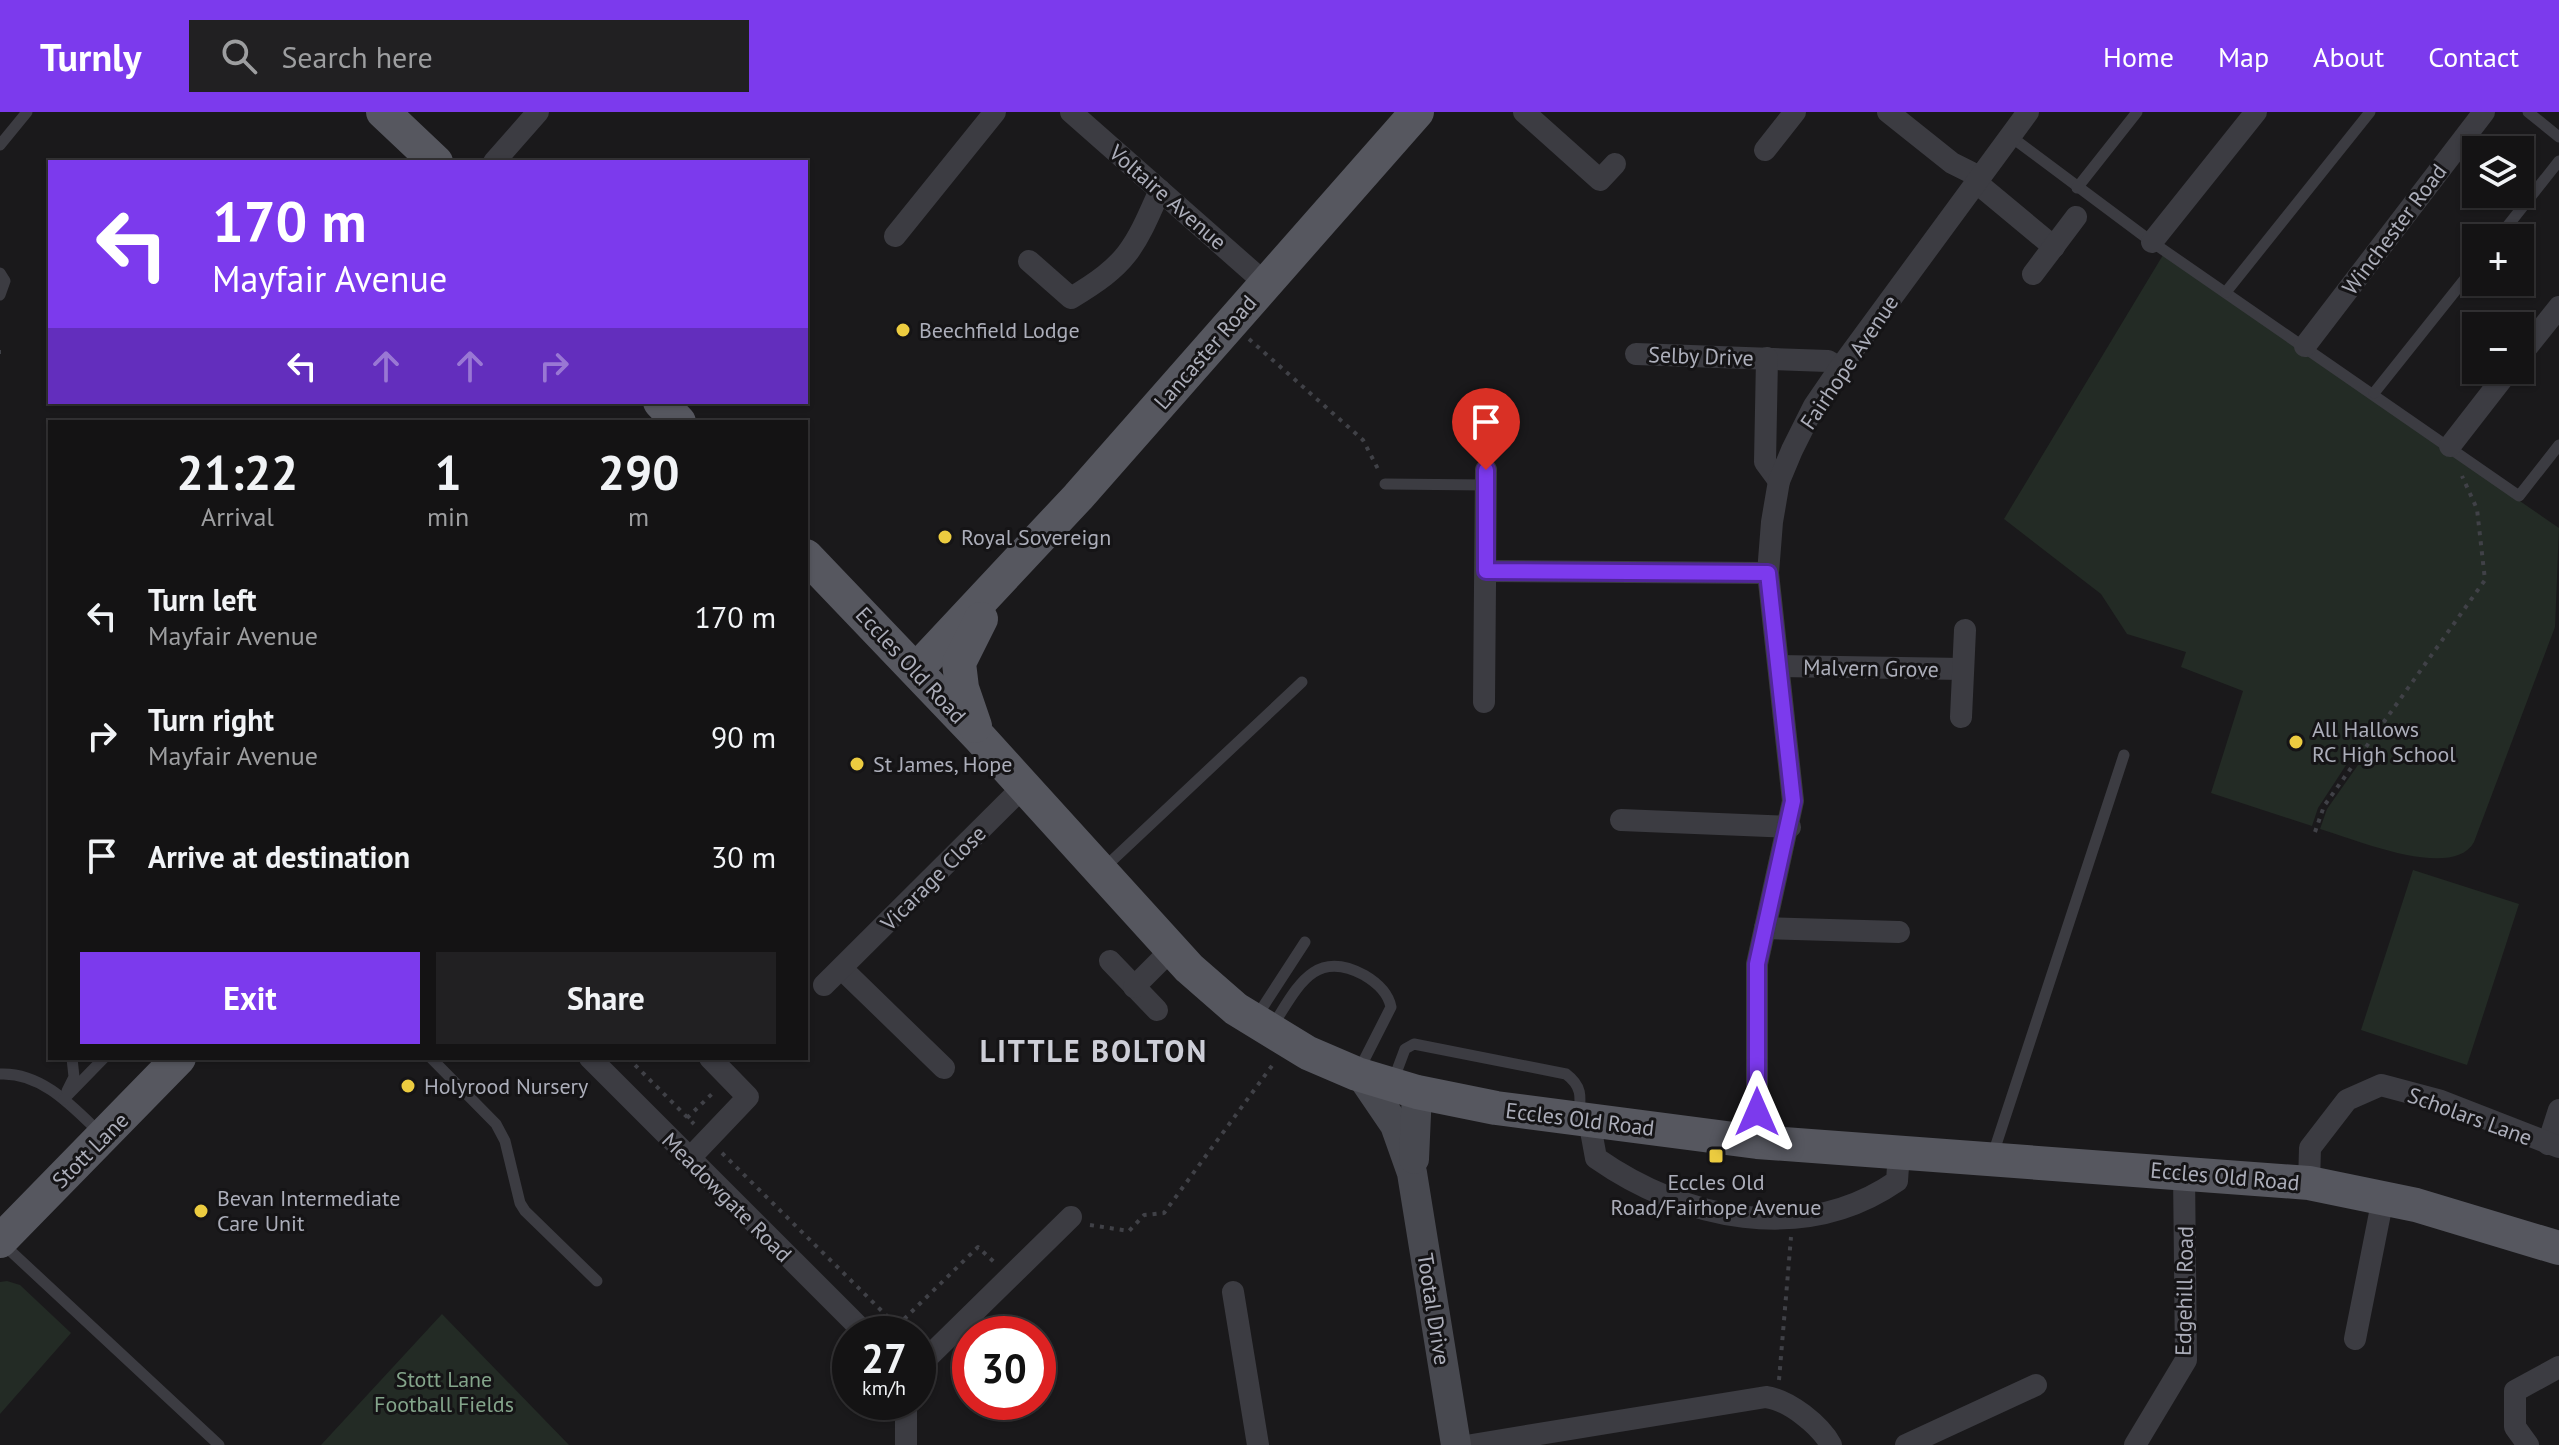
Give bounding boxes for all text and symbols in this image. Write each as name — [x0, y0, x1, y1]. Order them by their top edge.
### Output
search box — [189, 20, 749, 92]
text: Turnly — [40, 32, 141, 81]
icon: search — [217, 34, 261, 78]
text: Search here — [281, 37, 433, 76]
text: Home — [2103, 38, 2174, 75]
text: Map — [2218, 38, 2269, 75]
text: About — [2313, 38, 2384, 75]
text: Contact — [2428, 38, 2519, 75]
map controls — [2462, 136, 2534, 384]
button: layers — [2462, 136, 2534, 208]
street label: Voltaire Avenue — [1103, 138, 1232, 256]
street label: Winchester Road — [2336, 158, 2452, 300]
text: 170 m — [212, 185, 367, 257]
icon: left — [80, 192, 184, 296]
button: + — [2462, 224, 2534, 296]
text: Mayfair Avenue — [212, 255, 447, 302]
street label: Lancaster Road — [1148, 289, 1262, 415]
street label: Fairhope Avenue — [1794, 289, 1904, 435]
button: − — [2462, 312, 2534, 384]
place label: Beechfield Lodge — [919, 316, 1080, 344]
marker: Beechfield Lodge — [894, 321, 912, 339]
street label: Selby Drive — [1648, 340, 1754, 372]
icon: left — [280, 344, 324, 388]
icon: ahead — [364, 344, 408, 388]
icon: ahead — [448, 344, 492, 388]
icon: right — [532, 344, 576, 388]
pin — [1452, 388, 1520, 470]
icon: arrive — [1464, 400, 1508, 444]
text: 21:22 — [177, 441, 298, 503]
text: 1 — [434, 441, 462, 503]
text: 290 — [598, 441, 679, 503]
text: Arrival — [201, 500, 274, 533]
text: min — [427, 500, 469, 533]
text: m — [628, 500, 649, 533]
place label: Royal Sovereign — [961, 523, 1111, 551]
marker: Royal Sovereign — [936, 528, 954, 546]
text: Turn left — [148, 580, 256, 619]
icon: left — [80, 594, 124, 638]
text: 170 m — [695, 597, 776, 636]
street label: Eccles Old Road — [850, 601, 972, 729]
text: Mayfair Avenue — [148, 619, 318, 652]
street label: Malvern Grove — [1803, 653, 1939, 683]
text: Turn right — [148, 700, 274, 739]
icon: right — [80, 714, 124, 758]
place label: All Hallows RC High School — [2312, 715, 2456, 768]
text: 90 m — [711, 717, 776, 756]
marker: All Hallows RC High School — [2287, 733, 2305, 751]
text: Mayfair Avenue — [148, 739, 318, 772]
place label: St James, Hope — [873, 750, 1012, 778]
marker: St James, Hope — [848, 755, 866, 773]
street label: Vicarage Close — [874, 819, 992, 937]
icon: arrive — [80, 834, 124, 878]
text: Arrive at destination — [148, 837, 410, 876]
text: 30 m — [711, 837, 776, 876]
button: Exit — [80, 952, 420, 1044]
button: Share — [436, 952, 776, 1044]
district label: LITTLE BOLTON — [980, 1031, 1208, 1070]
position arrow — [1715, 1070, 1799, 1154]
place label: Holyrood Nursery — [424, 1072, 589, 1100]
marker: Holyrood Nursery — [399, 1077, 417, 1095]
street label: Scholars Lane — [2404, 1081, 2536, 1151]
street label: Eccles Old Road — [1504, 1096, 1656, 1142]
street label: Stott Lane — [46, 1106, 134, 1194]
street label: Meadowgate Road — [656, 1126, 798, 1268]
marker: Eccles Old Road/Fairhope Avenue — [1707, 1147, 1725, 1165]
street label: Eccles Old Road — [2149, 1156, 2301, 1196]
place label: Eccles Old Road/Fairhope Avenue — [1611, 1168, 1821, 1221]
place label: Bevan Intermediate Care Unit — [217, 1184, 400, 1237]
marker: Bevan Intermediate Care Unit — [192, 1202, 210, 1220]
street label: Edgehill Road — [2169, 1226, 2199, 1356]
street label: Tootal Drive — [1411, 1251, 1457, 1367]
speed limit sign: 30 — [952, 1316, 1056, 1420]
text: 27 — [861, 1332, 907, 1384]
park label: Stott Lane Football Fields — [374, 1365, 514, 1418]
text: km/h — [862, 1375, 906, 1401]

